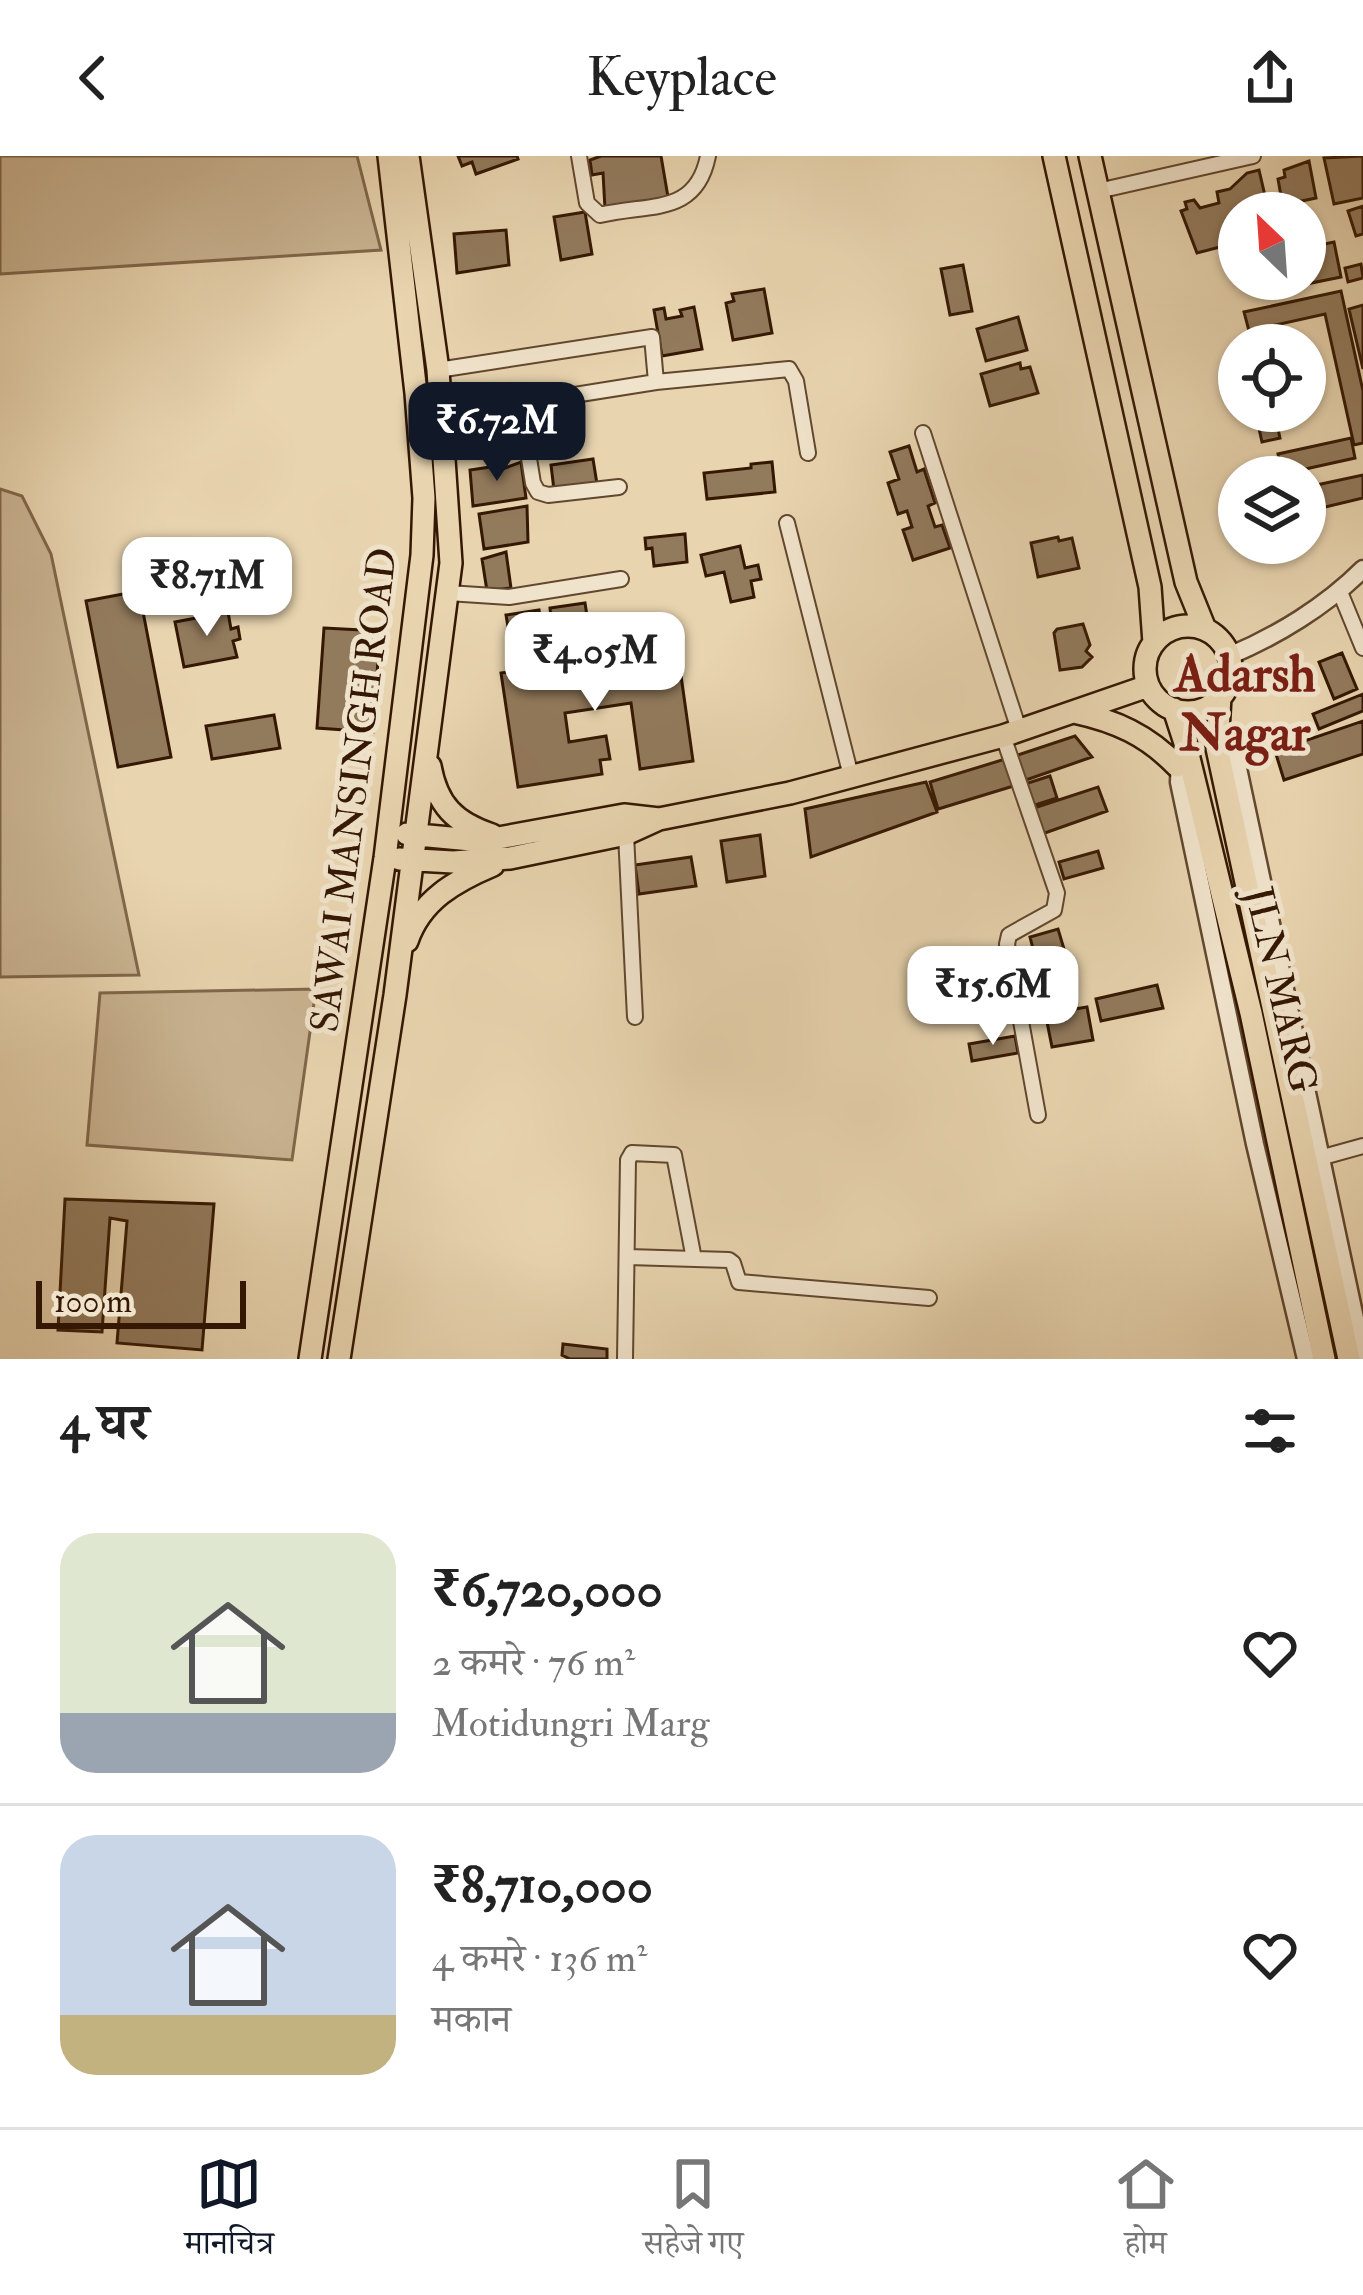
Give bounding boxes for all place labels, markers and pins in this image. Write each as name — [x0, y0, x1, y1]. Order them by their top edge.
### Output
pin: ₹6.72M — [399, 382, 595, 484]
pin: ₹8.71M — [109, 537, 305, 639]
pin: ₹4.05M — [497, 612, 693, 714]
pin: ₹15.6M — [895, 946, 1091, 1048]

